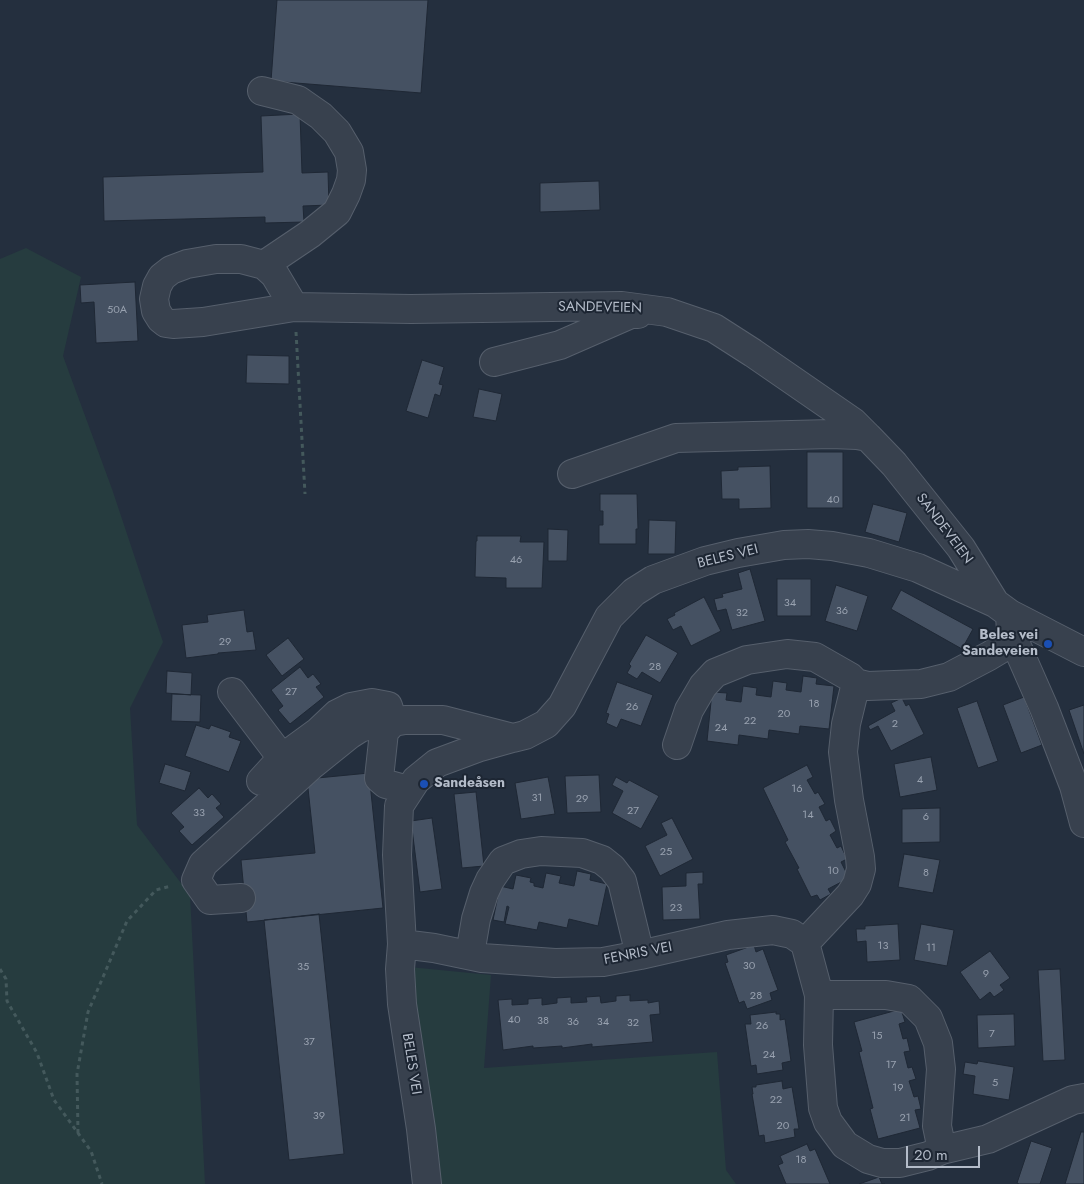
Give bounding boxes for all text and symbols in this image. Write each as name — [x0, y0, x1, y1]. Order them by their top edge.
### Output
street label: SANDEVEIEN — [558, 299, 642, 317]
house number: 50A — [107, 303, 127, 317]
street label: SANDEVEIEN — [912, 490, 976, 568]
house number: 40 — [826, 493, 840, 507]
street label: BELES VEI — [696, 541, 760, 573]
house number: 46 — [510, 553, 522, 567]
house number: 34 — [784, 596, 796, 610]
house number: 36 — [836, 604, 848, 618]
house number: 32 — [736, 606, 748, 620]
place label: Beles vei Sandeveien — [962, 628, 1038, 660]
house number: 29 — [219, 635, 231, 649]
marker: Beles vei Sandeveien — [1042, 638, 1054, 650]
house number: 28 — [649, 660, 661, 674]
house number: 27 — [285, 685, 297, 699]
house number: 18 — [809, 697, 819, 711]
house number: 26 — [626, 700, 638, 714]
house number: 20 — [778, 707, 790, 721]
house number: 22 — [744, 714, 756, 728]
house number: 2 — [892, 717, 898, 731]
house number: 24 — [715, 721, 727, 735]
house number: 4 — [917, 773, 923, 787]
place label: Sandeåsen — [434, 776, 505, 792]
marker: Sandeåsen — [418, 778, 430, 790]
house number: 16 — [791, 782, 803, 796]
house number: 31 — [532, 791, 542, 805]
house number: 29 — [576, 792, 588, 806]
house number: 27 — [627, 804, 639, 818]
house number: 33 — [193, 806, 205, 820]
house number: 14 — [802, 808, 814, 822]
house number: 6 — [923, 810, 929, 824]
house number: 25 — [660, 845, 672, 859]
house number: 10 — [827, 864, 839, 878]
house number: 8 — [923, 866, 929, 880]
house number: 23 — [670, 901, 682, 915]
street label: FENRIS VEI — [603, 939, 673, 969]
house number: 13 — [878, 939, 888, 953]
house number: 11 — [926, 941, 936, 955]
house number: 30 — [743, 959, 755, 973]
house number: 35 — [297, 960, 309, 974]
house number: 9 — [983, 967, 989, 981]
house number: 28 — [750, 989, 762, 1003]
house number: 40 — [507, 1013, 521, 1027]
house number: 38 — [537, 1014, 549, 1028]
house number: 36 — [567, 1015, 579, 1029]
house number: 34 — [597, 1015, 609, 1029]
house number: 32 — [627, 1016, 639, 1030]
house number: 26 — [756, 1019, 768, 1033]
house number: 7 — [989, 1027, 995, 1041]
house number: 15 — [871, 1029, 883, 1043]
street label: BELES VEI — [398, 1032, 424, 1096]
house number: 37 — [303, 1035, 315, 1049]
house number: 24 — [763, 1048, 775, 1062]
house number: 17 — [886, 1058, 896, 1072]
house number: 5 — [992, 1076, 998, 1090]
house number: 19 — [892, 1081, 904, 1095]
house number: 22 — [770, 1093, 782, 1107]
house number: 39 — [313, 1109, 325, 1123]
house number: 21 — [899, 1111, 911, 1125]
house number: 20 — [777, 1119, 789, 1133]
scale bar — [909, 1136, 983, 1168]
text: 20 m — [914, 1144, 948, 1166]
house number: 18 — [796, 1153, 806, 1167]

